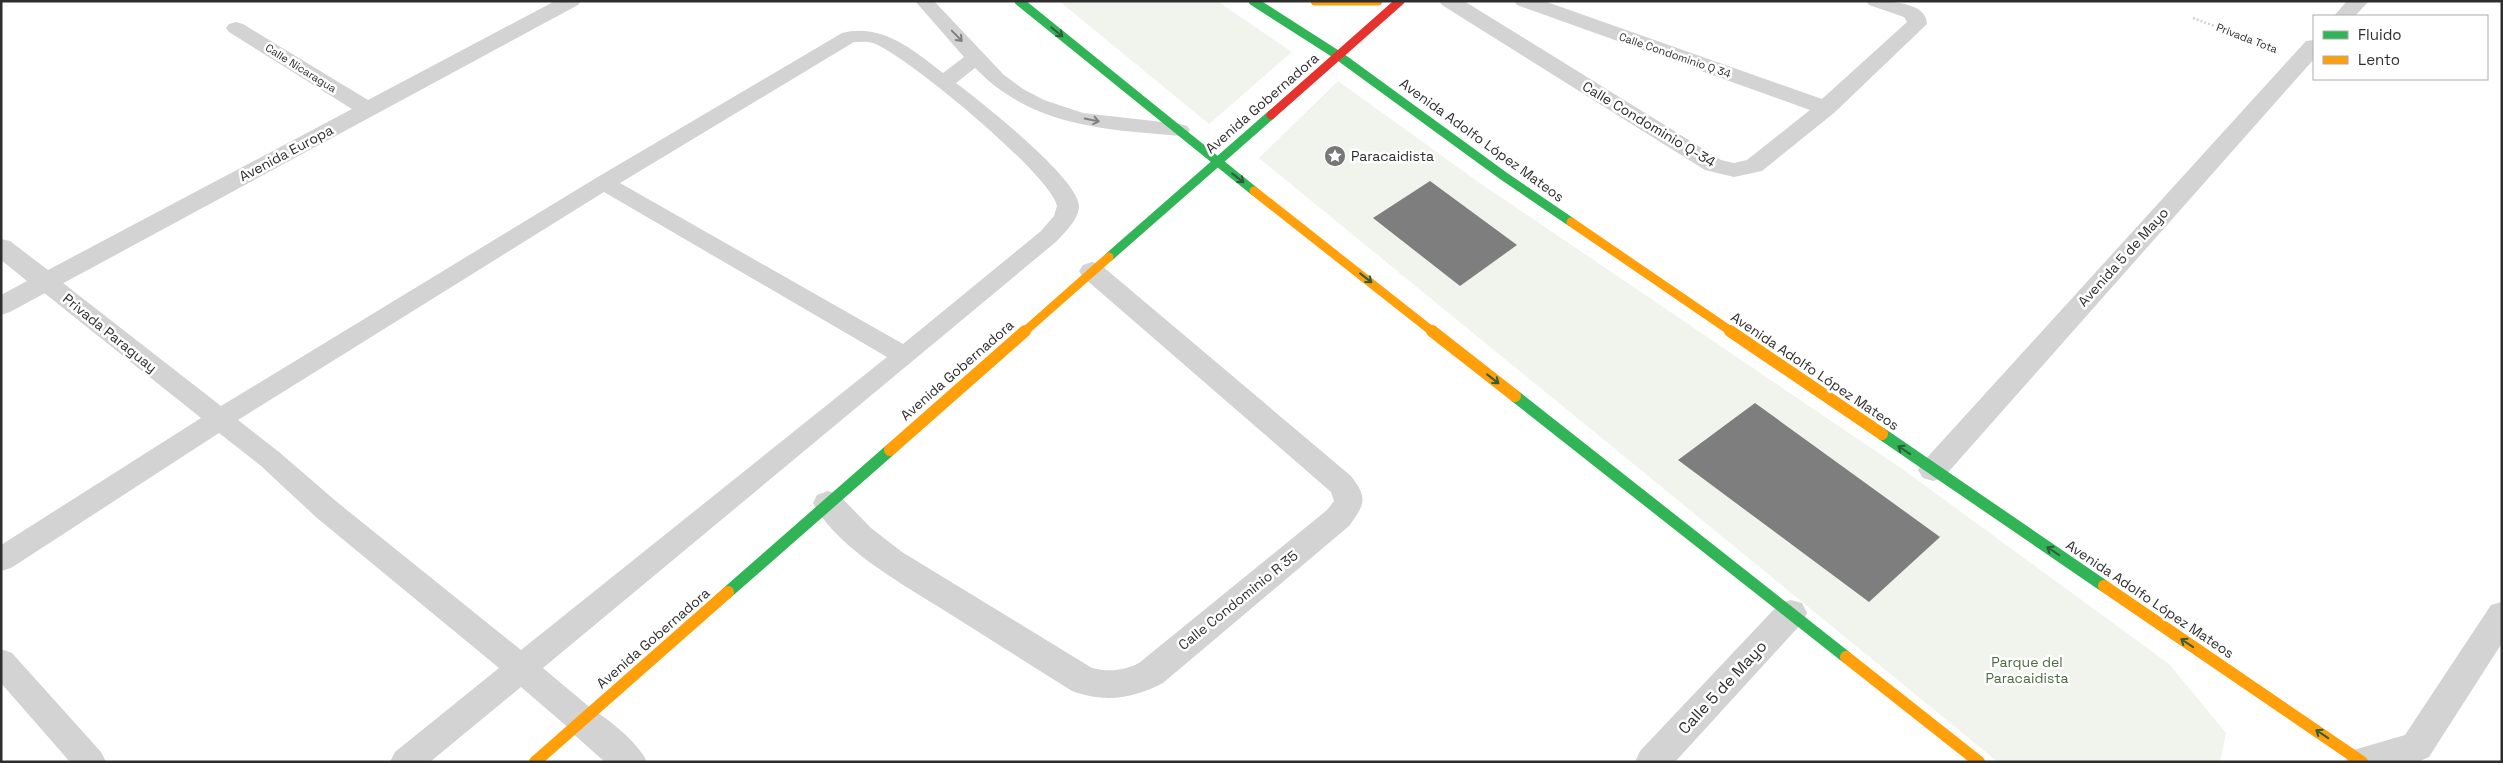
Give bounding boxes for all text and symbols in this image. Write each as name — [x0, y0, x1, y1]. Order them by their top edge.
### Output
legend — [2313, 15, 2488, 80]
street label: Privada Tota — [2214, 20, 2280, 56]
text: Fluido — [2358, 25, 2402, 44]
one-way arrow — [1050, 26, 1063, 37]
street label: Calle Condominio Q 34 — [1617, 29, 1733, 81]
one-way arrow — [951, 30, 963, 43]
street label: Calle Nicaragua — [263, 41, 340, 96]
street label: Avenida Gobernadora — [1202, 49, 1322, 157]
text: Lento — [2358, 50, 2400, 69]
street label: Avenida Adolfo López Mateos — [1396, 74, 1568, 206]
street label: Calle Condominio Q-34 — [1579, 77, 1719, 171]
one-way arrow — [1083, 116, 1099, 125]
street label: Avenida Europa — [236, 121, 336, 185]
place icon: Paracaidista — [1323, 144, 1347, 168]
place label: Paracaidista — [1351, 147, 1434, 165]
one-way arrow — [1231, 173, 1244, 184]
street label: Avenida 5 de Mayo — [2074, 204, 2172, 310]
one-way arrow — [1359, 273, 1372, 284]
street label: Privada Paraguay — [59, 289, 161, 377]
street label: Avenida Adolfo López Mateos — [1727, 308, 1903, 434]
street label: Avenida Gobernadora — [897, 316, 1017, 424]
one-way arrow — [1487, 373, 1500, 384]
one-way arrow — [1897, 445, 1911, 455]
street label: Avenida Adolfo López Mateos — [2062, 536, 2238, 662]
street label: Calle Condominio R 35 — [1175, 546, 1301, 654]
one-way arrow — [2046, 546, 2060, 556]
street label: Avenida Gobernadora — [593, 584, 713, 692]
street label: Calle 5 de Mayo — [1673, 636, 1771, 739]
one-way arrow — [2181, 637, 2195, 647]
park label: Parque del Paracaidista — [1985, 653, 2069, 687]
one-way arrow — [2315, 729, 2329, 739]

